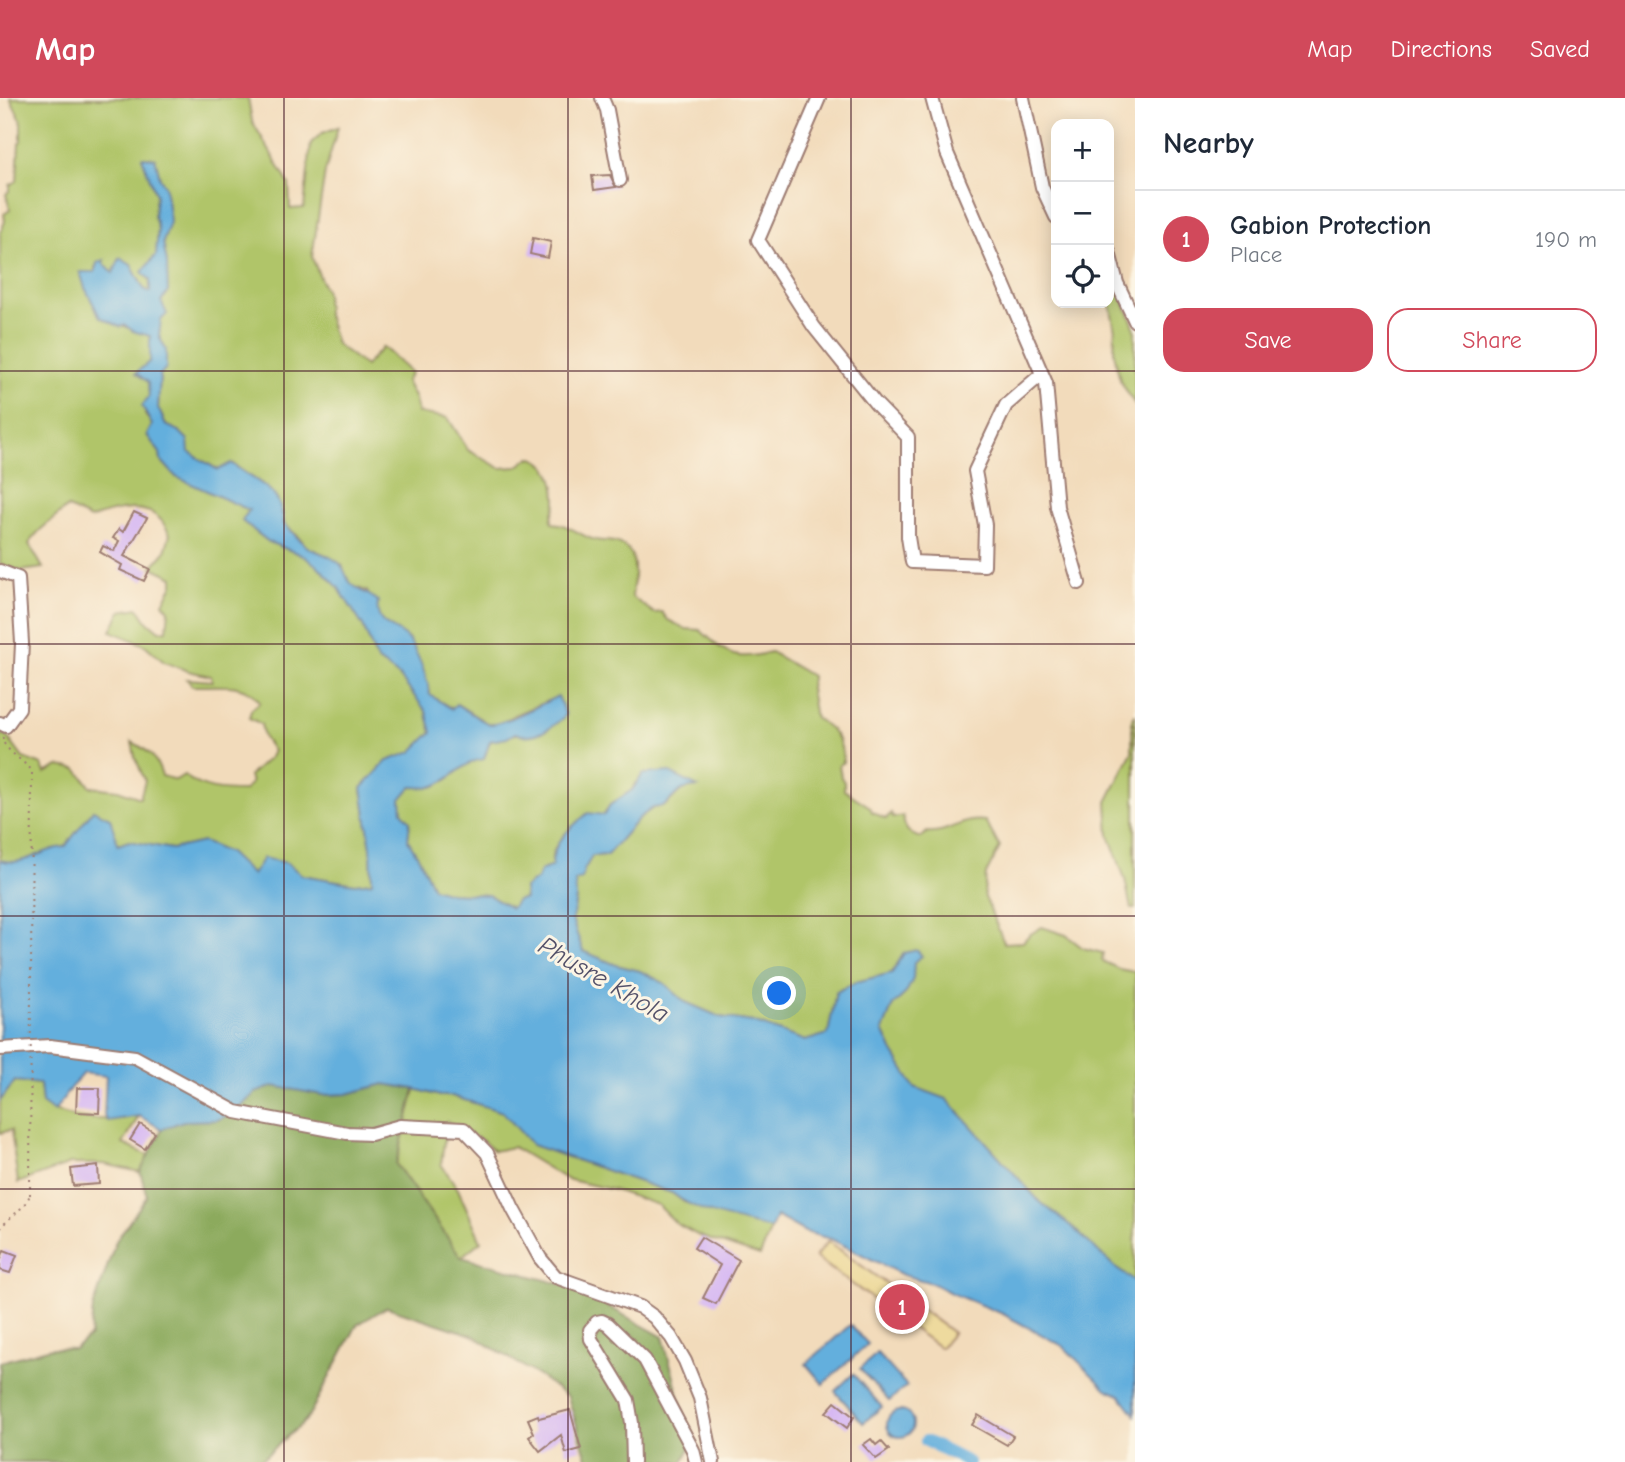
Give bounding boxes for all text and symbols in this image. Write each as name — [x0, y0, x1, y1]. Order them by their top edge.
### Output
text: Map — [35, 30, 96, 68]
text: Map — [1307, 35, 1353, 63]
text: Directions — [1391, 35, 1492, 63]
text: Saved — [1530, 35, 1590, 63]
map controls — [1051, 119, 1114, 308]
button: + — [1051, 119, 1114, 182]
text: Nearby — [1163, 126, 1254, 161]
button: − — [1051, 182, 1114, 245]
text: Gabion Protection — [1230, 211, 1431, 241]
text: 1 — [1181, 226, 1191, 253]
text: 190 m — [1535, 226, 1597, 253]
text: Place — [1230, 241, 1282, 268]
button: locate — [1051, 245, 1114, 308]
button: Save — [1163, 308, 1373, 372]
button: Share — [1387, 308, 1597, 372]
water label: Phusre Khola — [533, 931, 674, 1029]
your location — [762, 976, 796, 1010]
pin: 1 — [879, 1281, 925, 1333]

